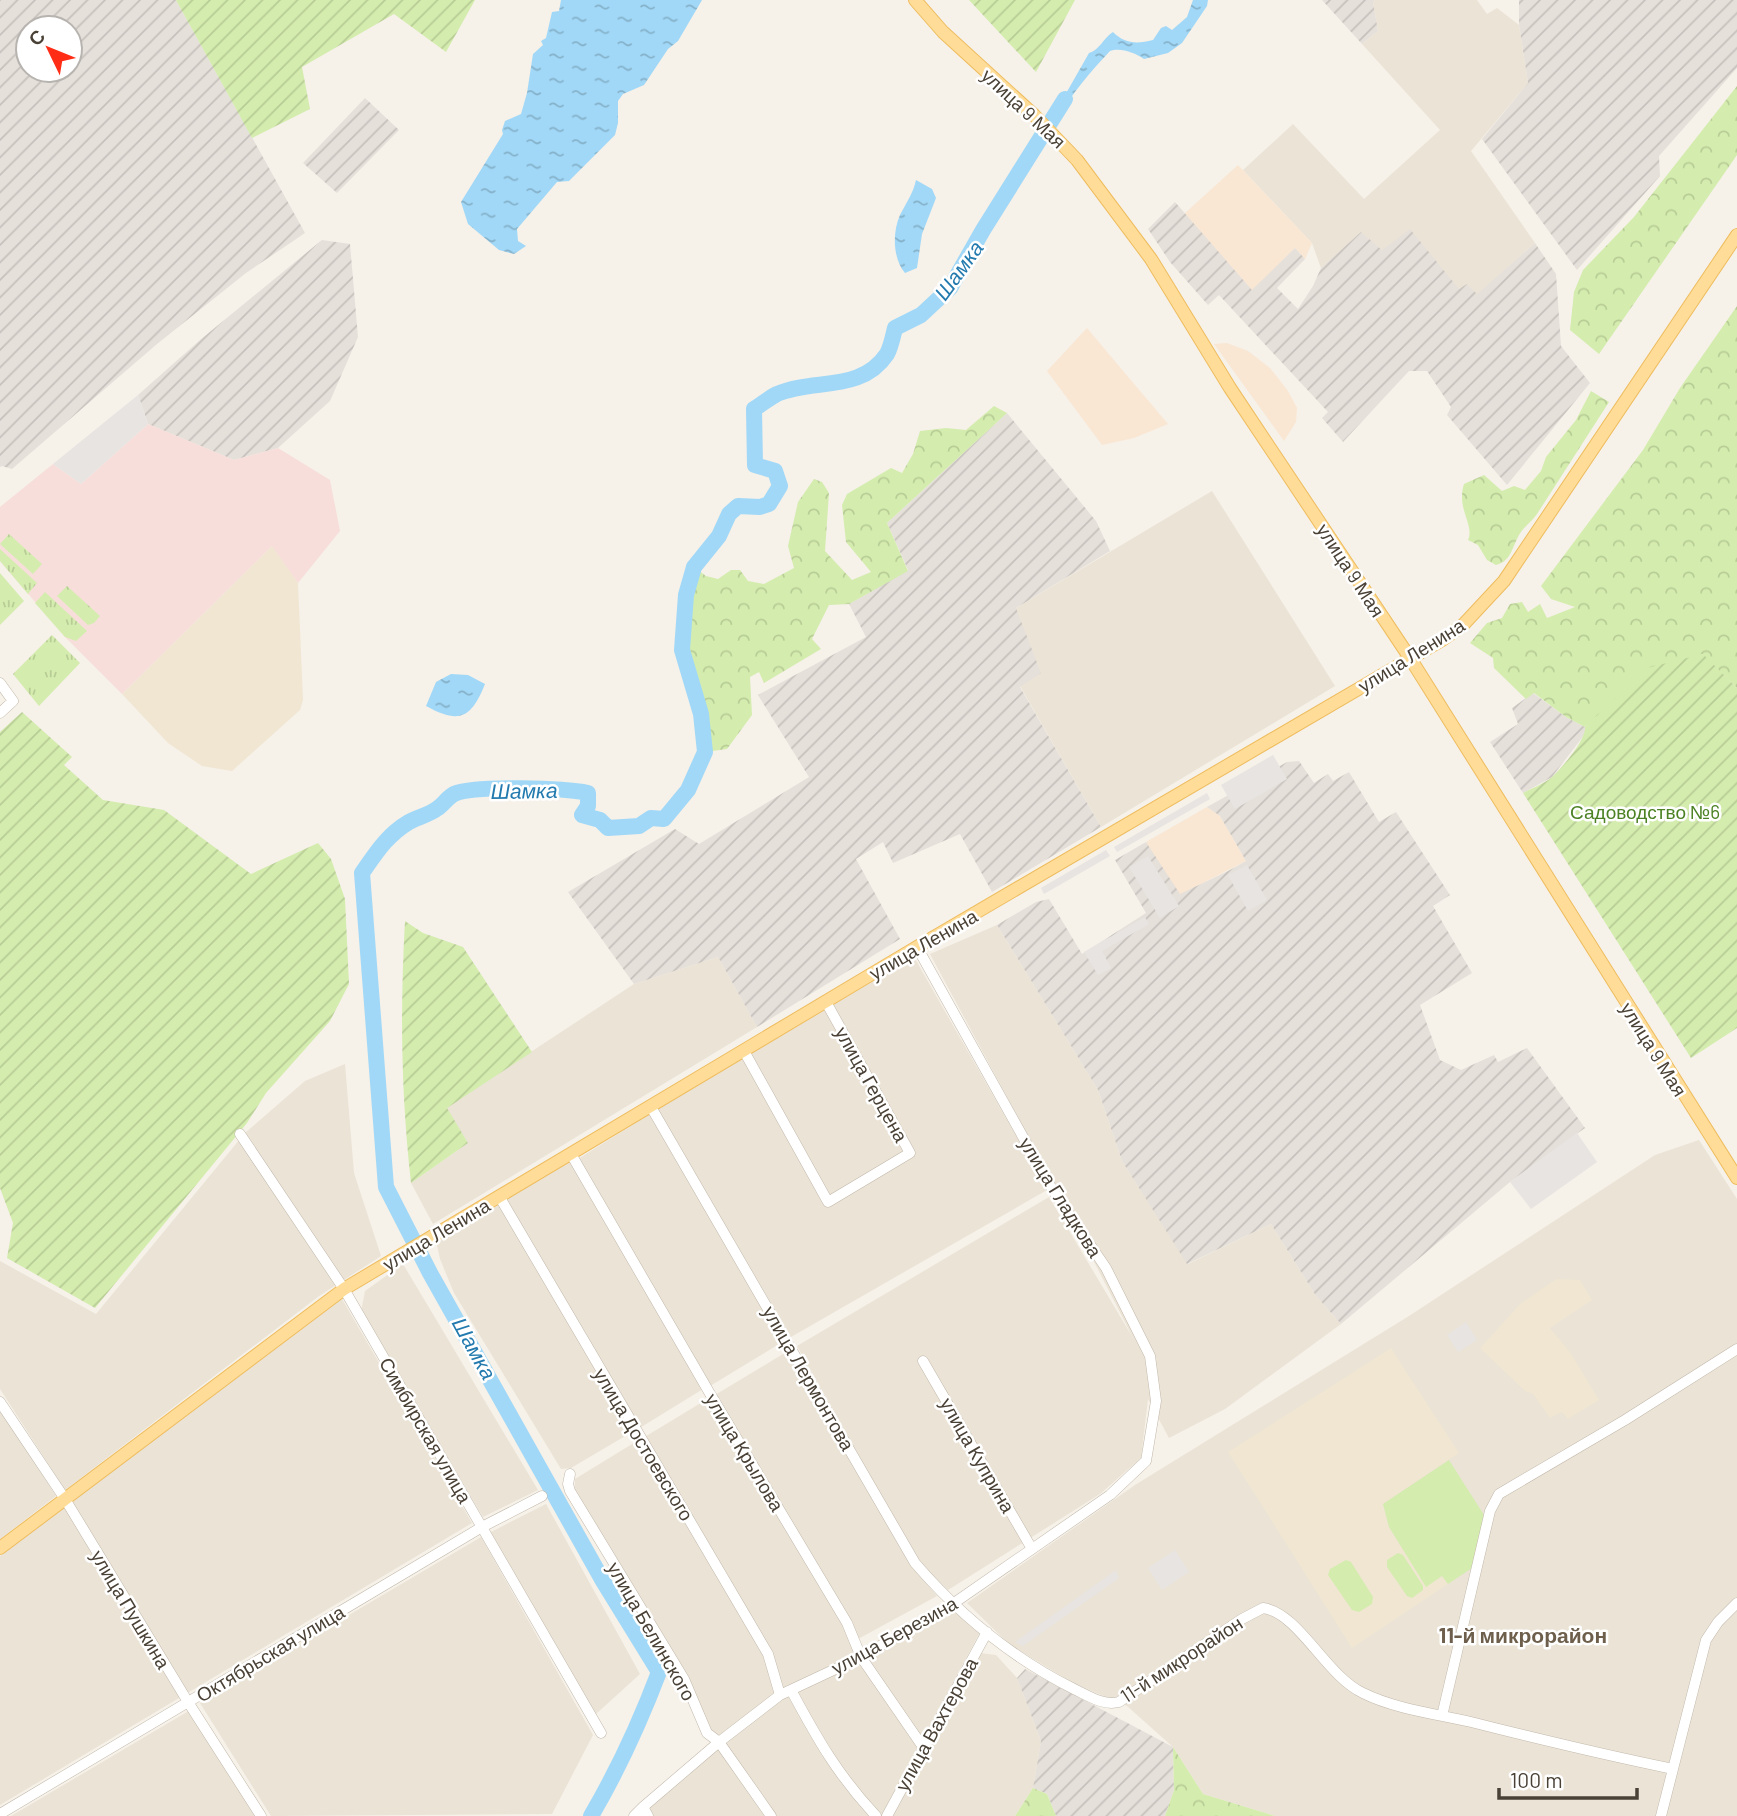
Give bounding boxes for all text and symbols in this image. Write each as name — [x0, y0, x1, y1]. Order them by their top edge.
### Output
north arrow — [14, 14, 84, 84]
text: С — [23, 24, 49, 50]
street label: улица 9 Мая — [977, 63, 1071, 153]
water label: Шамка — [928, 236, 988, 304]
street label: улица 9 Мая — [1312, 519, 1390, 621]
street label: улица Ленина — [1353, 613, 1469, 697]
water label: Шамка — [490, 777, 558, 803]
park label: Садоводство №6 — [1570, 800, 1720, 823]
street label: улица Ленина — [865, 904, 982, 984]
street label: улица 9 Мая — [1616, 998, 1692, 1100]
street label: улица Герцена — [831, 1022, 913, 1146]
street label: улица Гладкова — [1015, 1133, 1107, 1262]
street label: улица Ленина — [378, 1193, 494, 1275]
street label: улица Лермонтова — [758, 1302, 860, 1455]
water label: Шамка — [448, 1313, 502, 1383]
street label: Симбирская улица — [375, 1353, 477, 1507]
street label: улица Достоевского — [589, 1363, 699, 1525]
street label: улица Крылова — [701, 1389, 789, 1516]
street label: улица Куприна — [936, 1393, 1020, 1517]
street label: улица Пушкина — [87, 1545, 176, 1673]
street label: улица Белинского — [603, 1558, 701, 1704]
street label: улица Березина — [827, 1591, 961, 1679]
street label: Октябрьская улица — [192, 1599, 349, 1706]
street label: 11-й микрорайон — [1116, 1611, 1246, 1707]
district label: 11-й микрорайон — [1439, 1622, 1607, 1647]
street label: улица Вахтерова — [890, 1653, 982, 1795]
scale bar — [1499, 1756, 1637, 1800]
text: 100 m — [1510, 1767, 1563, 1792]

